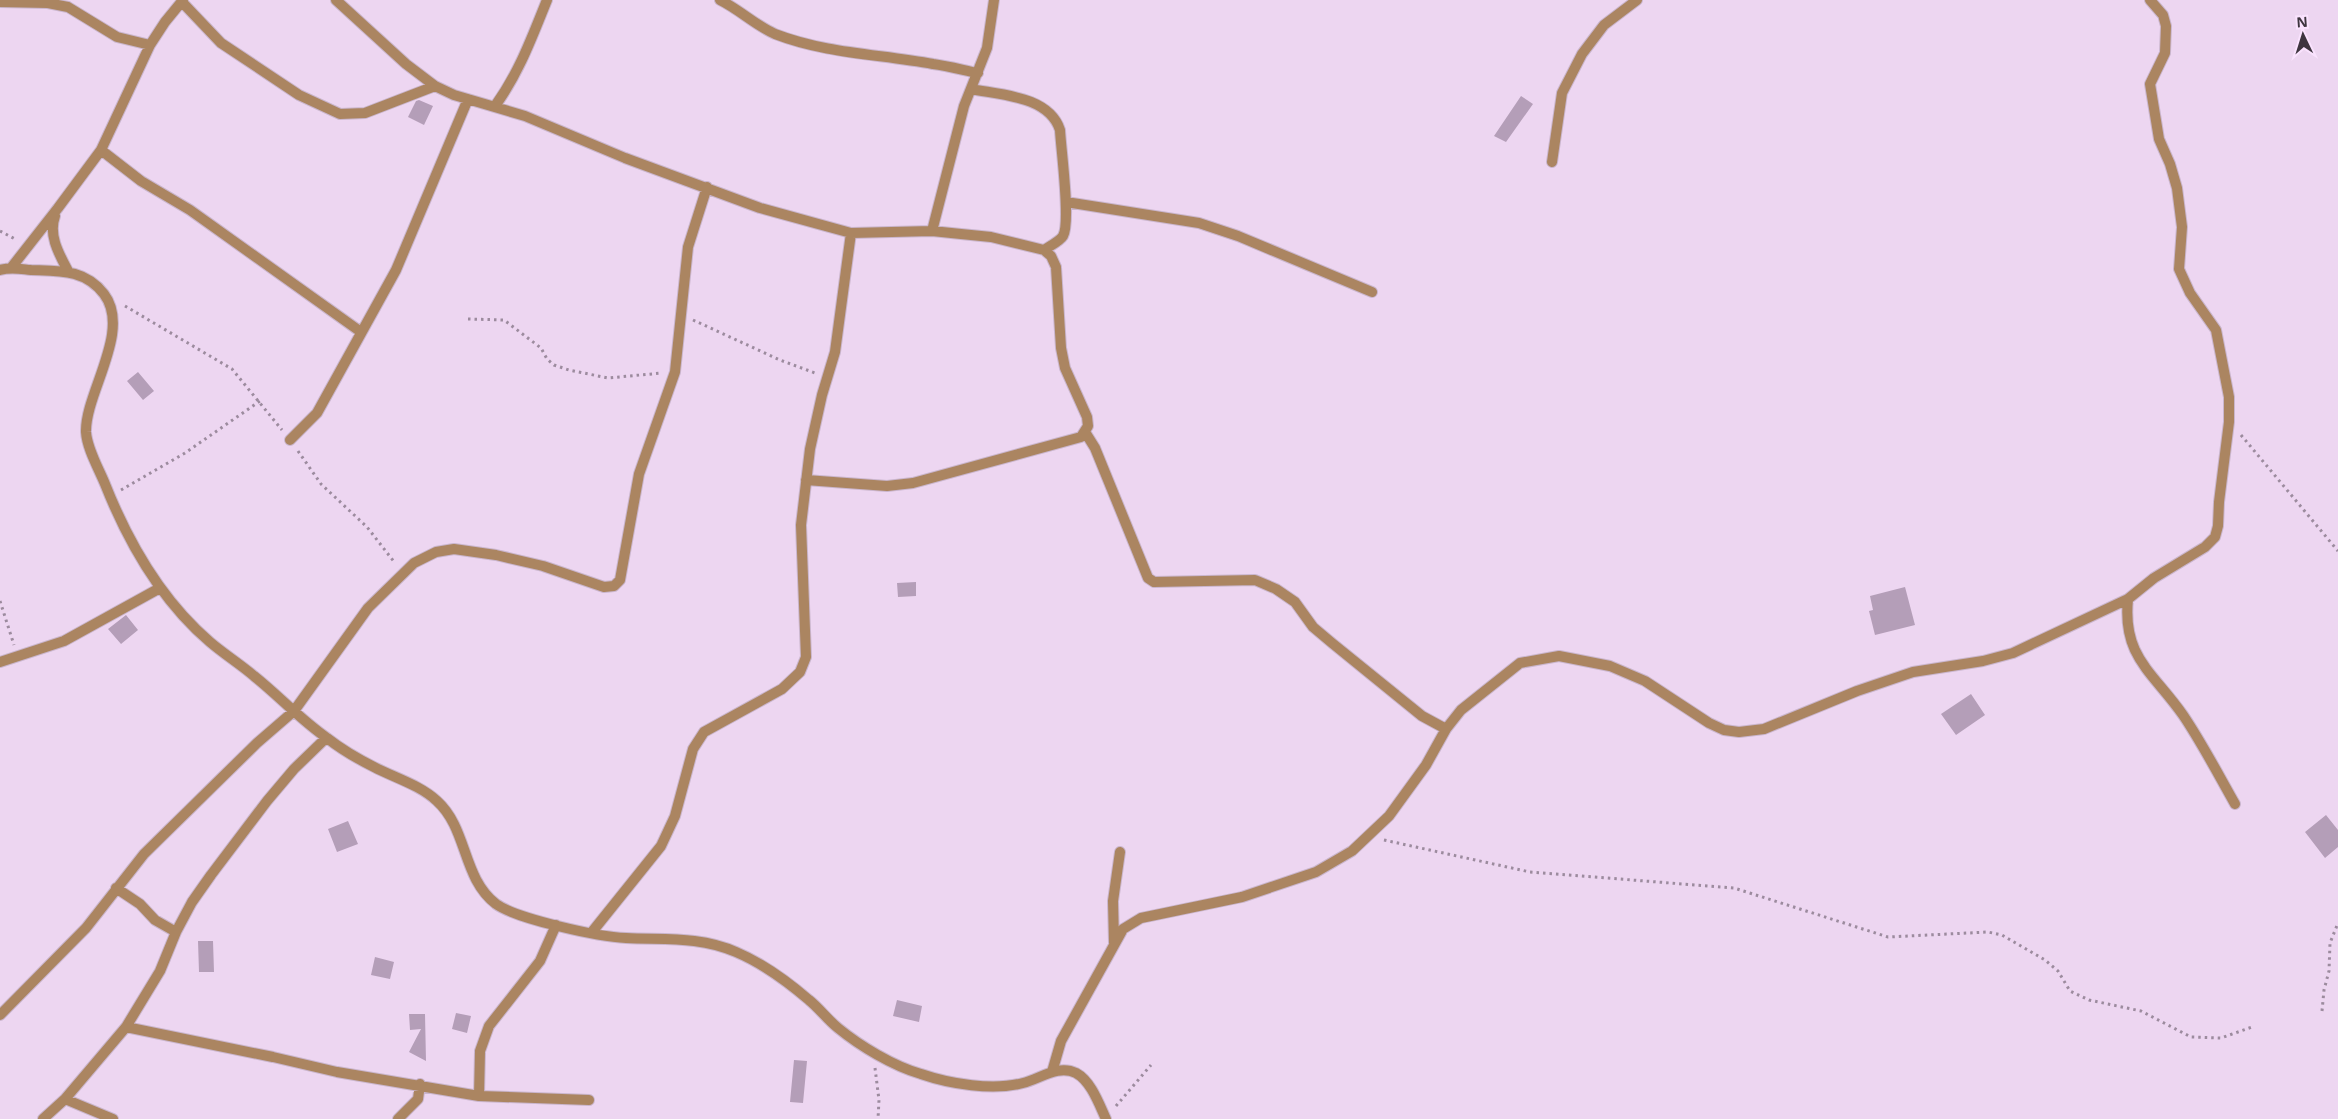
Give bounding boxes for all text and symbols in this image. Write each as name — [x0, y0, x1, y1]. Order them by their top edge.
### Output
north arrow — [2278, 10, 2328, 60]
text: N — [2296, 12, 2308, 31]

